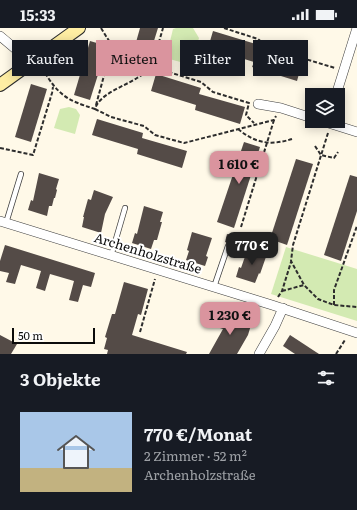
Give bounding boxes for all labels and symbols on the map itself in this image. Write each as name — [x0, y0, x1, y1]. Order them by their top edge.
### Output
pin: 1 610 € — [202, 151, 276, 185]
street label: Archenholzstraße — [92, 227, 204, 278]
pin: 770 € — [224, 232, 280, 266]
pin: 1 230 € — [193, 302, 267, 336]
scale bar — [12, 326, 95, 345]

